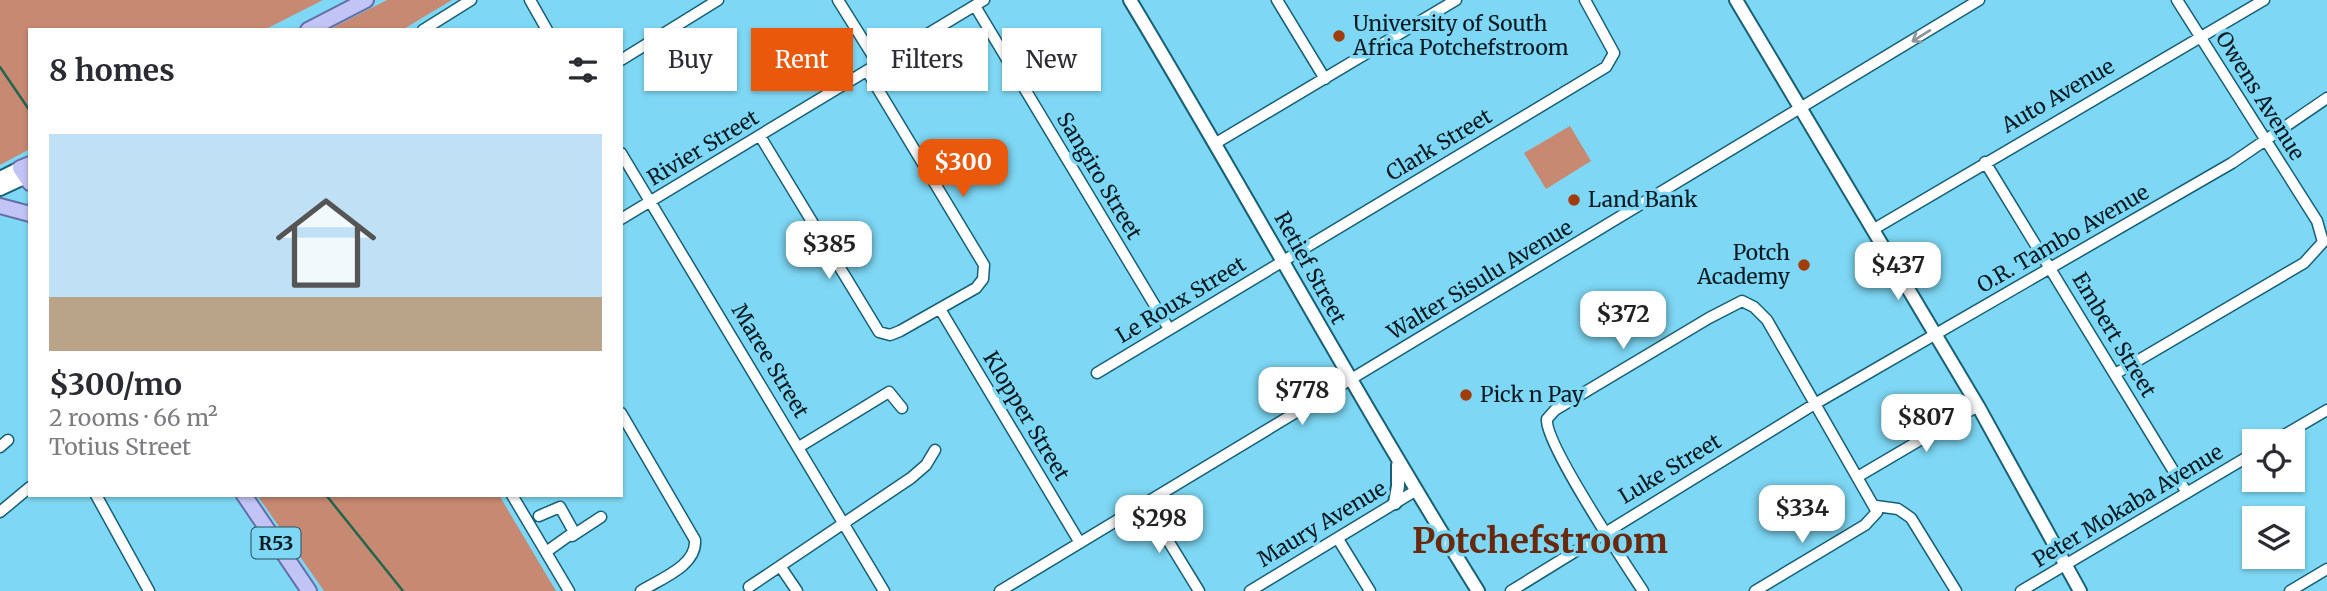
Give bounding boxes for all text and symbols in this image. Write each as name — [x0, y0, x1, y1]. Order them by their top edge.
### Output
place label: University of South Africa Potchefstroom — [1352, 10, 1569, 61]
street label: Owens Avenue — [2210, 26, 2311, 165]
chip: Buy — [644, 28, 737, 91]
chip: Rent — [751, 28, 853, 91]
chip: Filters — [867, 28, 988, 91]
chip: New — [1002, 28, 1101, 91]
marker: University of South Africa Potchefstroom — [1331, 28, 1347, 44]
one-way arrow — [1911, 29, 1931, 43]
text: 8 homes — [49, 51, 175, 89]
icon: filters — [564, 51, 602, 89]
street label: Auto Avenue — [1996, 52, 2119, 139]
street label: Clark Street — [1381, 102, 1497, 187]
street label: Rivier Street — [642, 104, 763, 191]
street label: Sangiro Street — [1051, 107, 1148, 244]
pin: $300 — [922, 140, 1004, 199]
text: $300 — [934, 147, 992, 176]
street label: O.R. Tambo Avenue — [1972, 178, 2154, 299]
icon: home — [263, 180, 389, 306]
place label: Land Bank — [1588, 186, 1698, 213]
marker: Land Bank — [1566, 192, 1582, 208]
street label: Retief Street — [1268, 207, 1352, 329]
street label: Walter Sisulu Avenue — [1381, 214, 1577, 346]
pin: $385 — [788, 222, 870, 281]
text: $385 — [802, 229, 856, 258]
place label: Potch Academy — [1696, 239, 1791, 290]
pin: $437 — [1857, 243, 1939, 302]
street label: Le Roux Street — [1111, 250, 1251, 349]
text: $437 — [1871, 250, 1925, 279]
marker: Potch Academy — [1796, 257, 1812, 273]
street label: Embert Street — [2067, 267, 2162, 402]
pin: $372 — [1582, 292, 1664, 351]
street label: Maree Street — [726, 299, 815, 423]
text: $372 — [1596, 299, 1650, 328]
street label: Klopper Street — [977, 346, 1076, 485]
text: $300/mo — [49, 365, 182, 403]
pin: $778 — [1261, 368, 1343, 427]
text: $778 — [1274, 375, 1330, 404]
place label: Pick n Pay — [1480, 381, 1585, 408]
marker: Pick n Pay — [1458, 387, 1474, 403]
pin: $807 — [1885, 394, 1967, 454]
text: $807 — [1897, 402, 1955, 431]
text: 2 rooms · 66 m² — [49, 403, 218, 432]
street label: Luke Street — [1614, 427, 1726, 510]
map controls — [2242, 429, 2305, 569]
button: locate — [2242, 429, 2305, 492]
text: Totius Street — [49, 432, 191, 461]
street label: Peter Mokaba Avenue — [2028, 438, 2228, 573]
street label: Maury Avenue — [1252, 475, 1391, 573]
pin: $334 — [1761, 486, 1843, 545]
text: $334 — [1775, 493, 1829, 522]
pin: $298 — [1118, 496, 1200, 555]
text: $298 — [1131, 503, 1187, 532]
button: layers — [2242, 506, 2305, 569]
district label: Potchefstroom — [1412, 519, 1668, 563]
road number: R53 — [252, 528, 300, 558]

